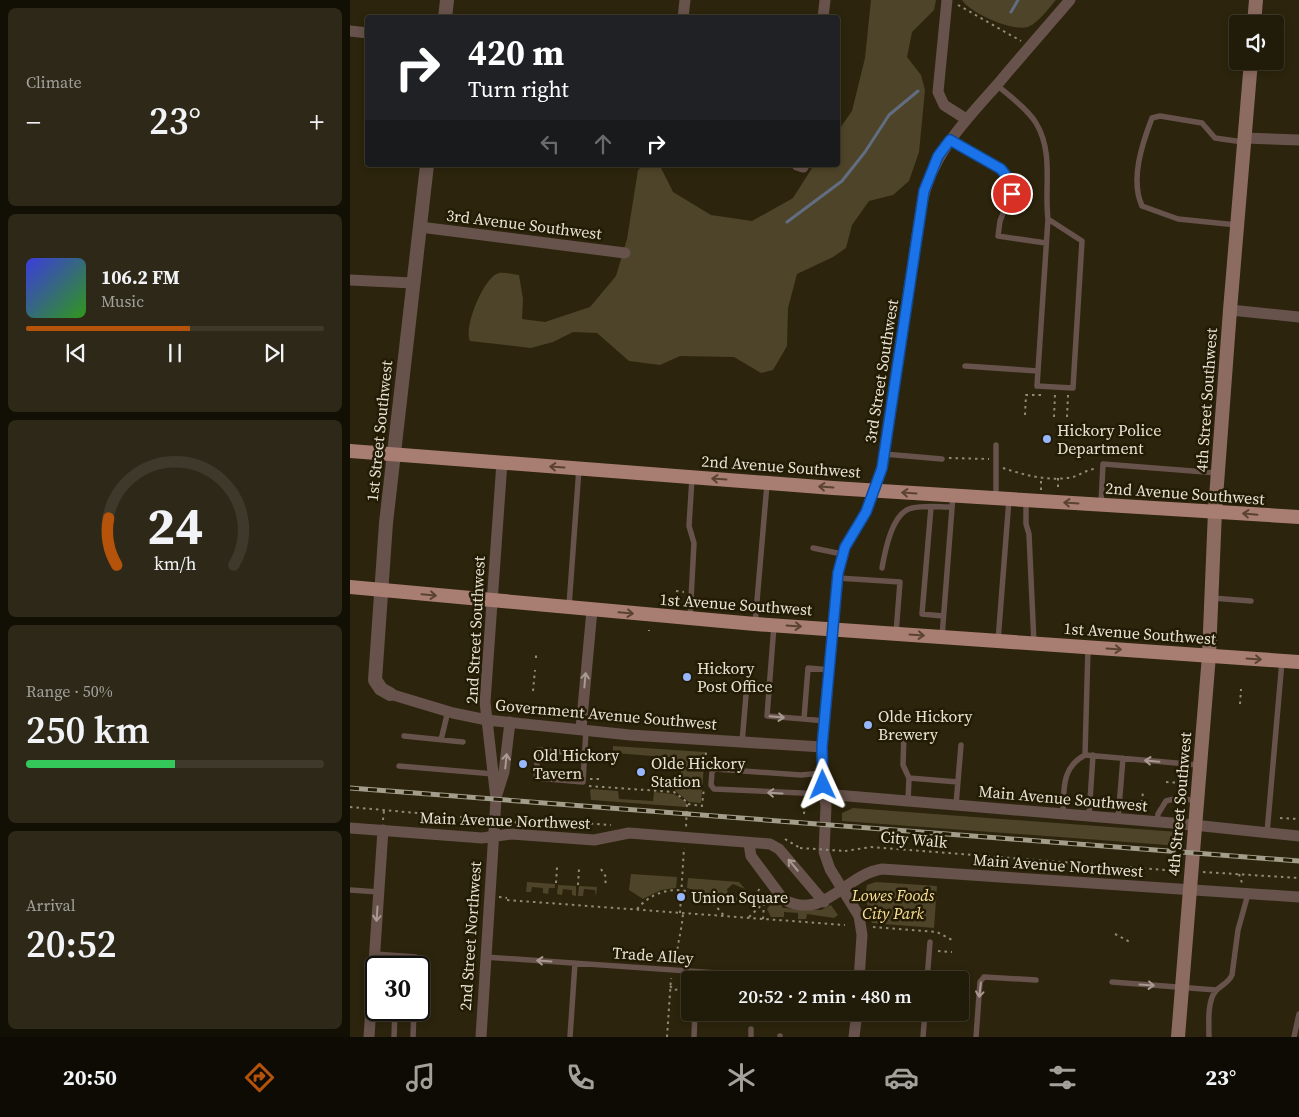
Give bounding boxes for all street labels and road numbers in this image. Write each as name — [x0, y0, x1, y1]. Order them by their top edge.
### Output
street label: 3rd Avenue Southwest — [445, 204, 604, 245]
street label: 3rd Street Southwest — [859, 297, 903, 444]
street label: 4th Street Southwest — [1190, 326, 1222, 473]
street label: 1st Street Southwest — [361, 359, 397, 503]
street label: 2nd Avenue Southwest — [701, 449, 862, 483]
street label: 2nd Avenue Southwest — [1105, 476, 1266, 510]
street label: 2nd Street Southwest — [460, 555, 490, 705]
street label: 1st Avenue Southwest — [659, 588, 814, 620]
street label: 1st Avenue Southwest — [1063, 617, 1218, 649]
street label: Government Avenue Southwest — [494, 693, 718, 735]
street label: 4th Street Southwest — [1162, 730, 1196, 877]
street label: Main Avenue Southwest — [978, 780, 1149, 816]
street label: Main Avenue Northwest — [419, 806, 591, 834]
street label: City Walk — [879, 825, 949, 853]
street label: Main Avenue Northwest — [972, 848, 1145, 882]
street label: 2nd Street Northwest — [454, 860, 486, 1011]
street label: Trade Alley — [612, 941, 695, 969]

